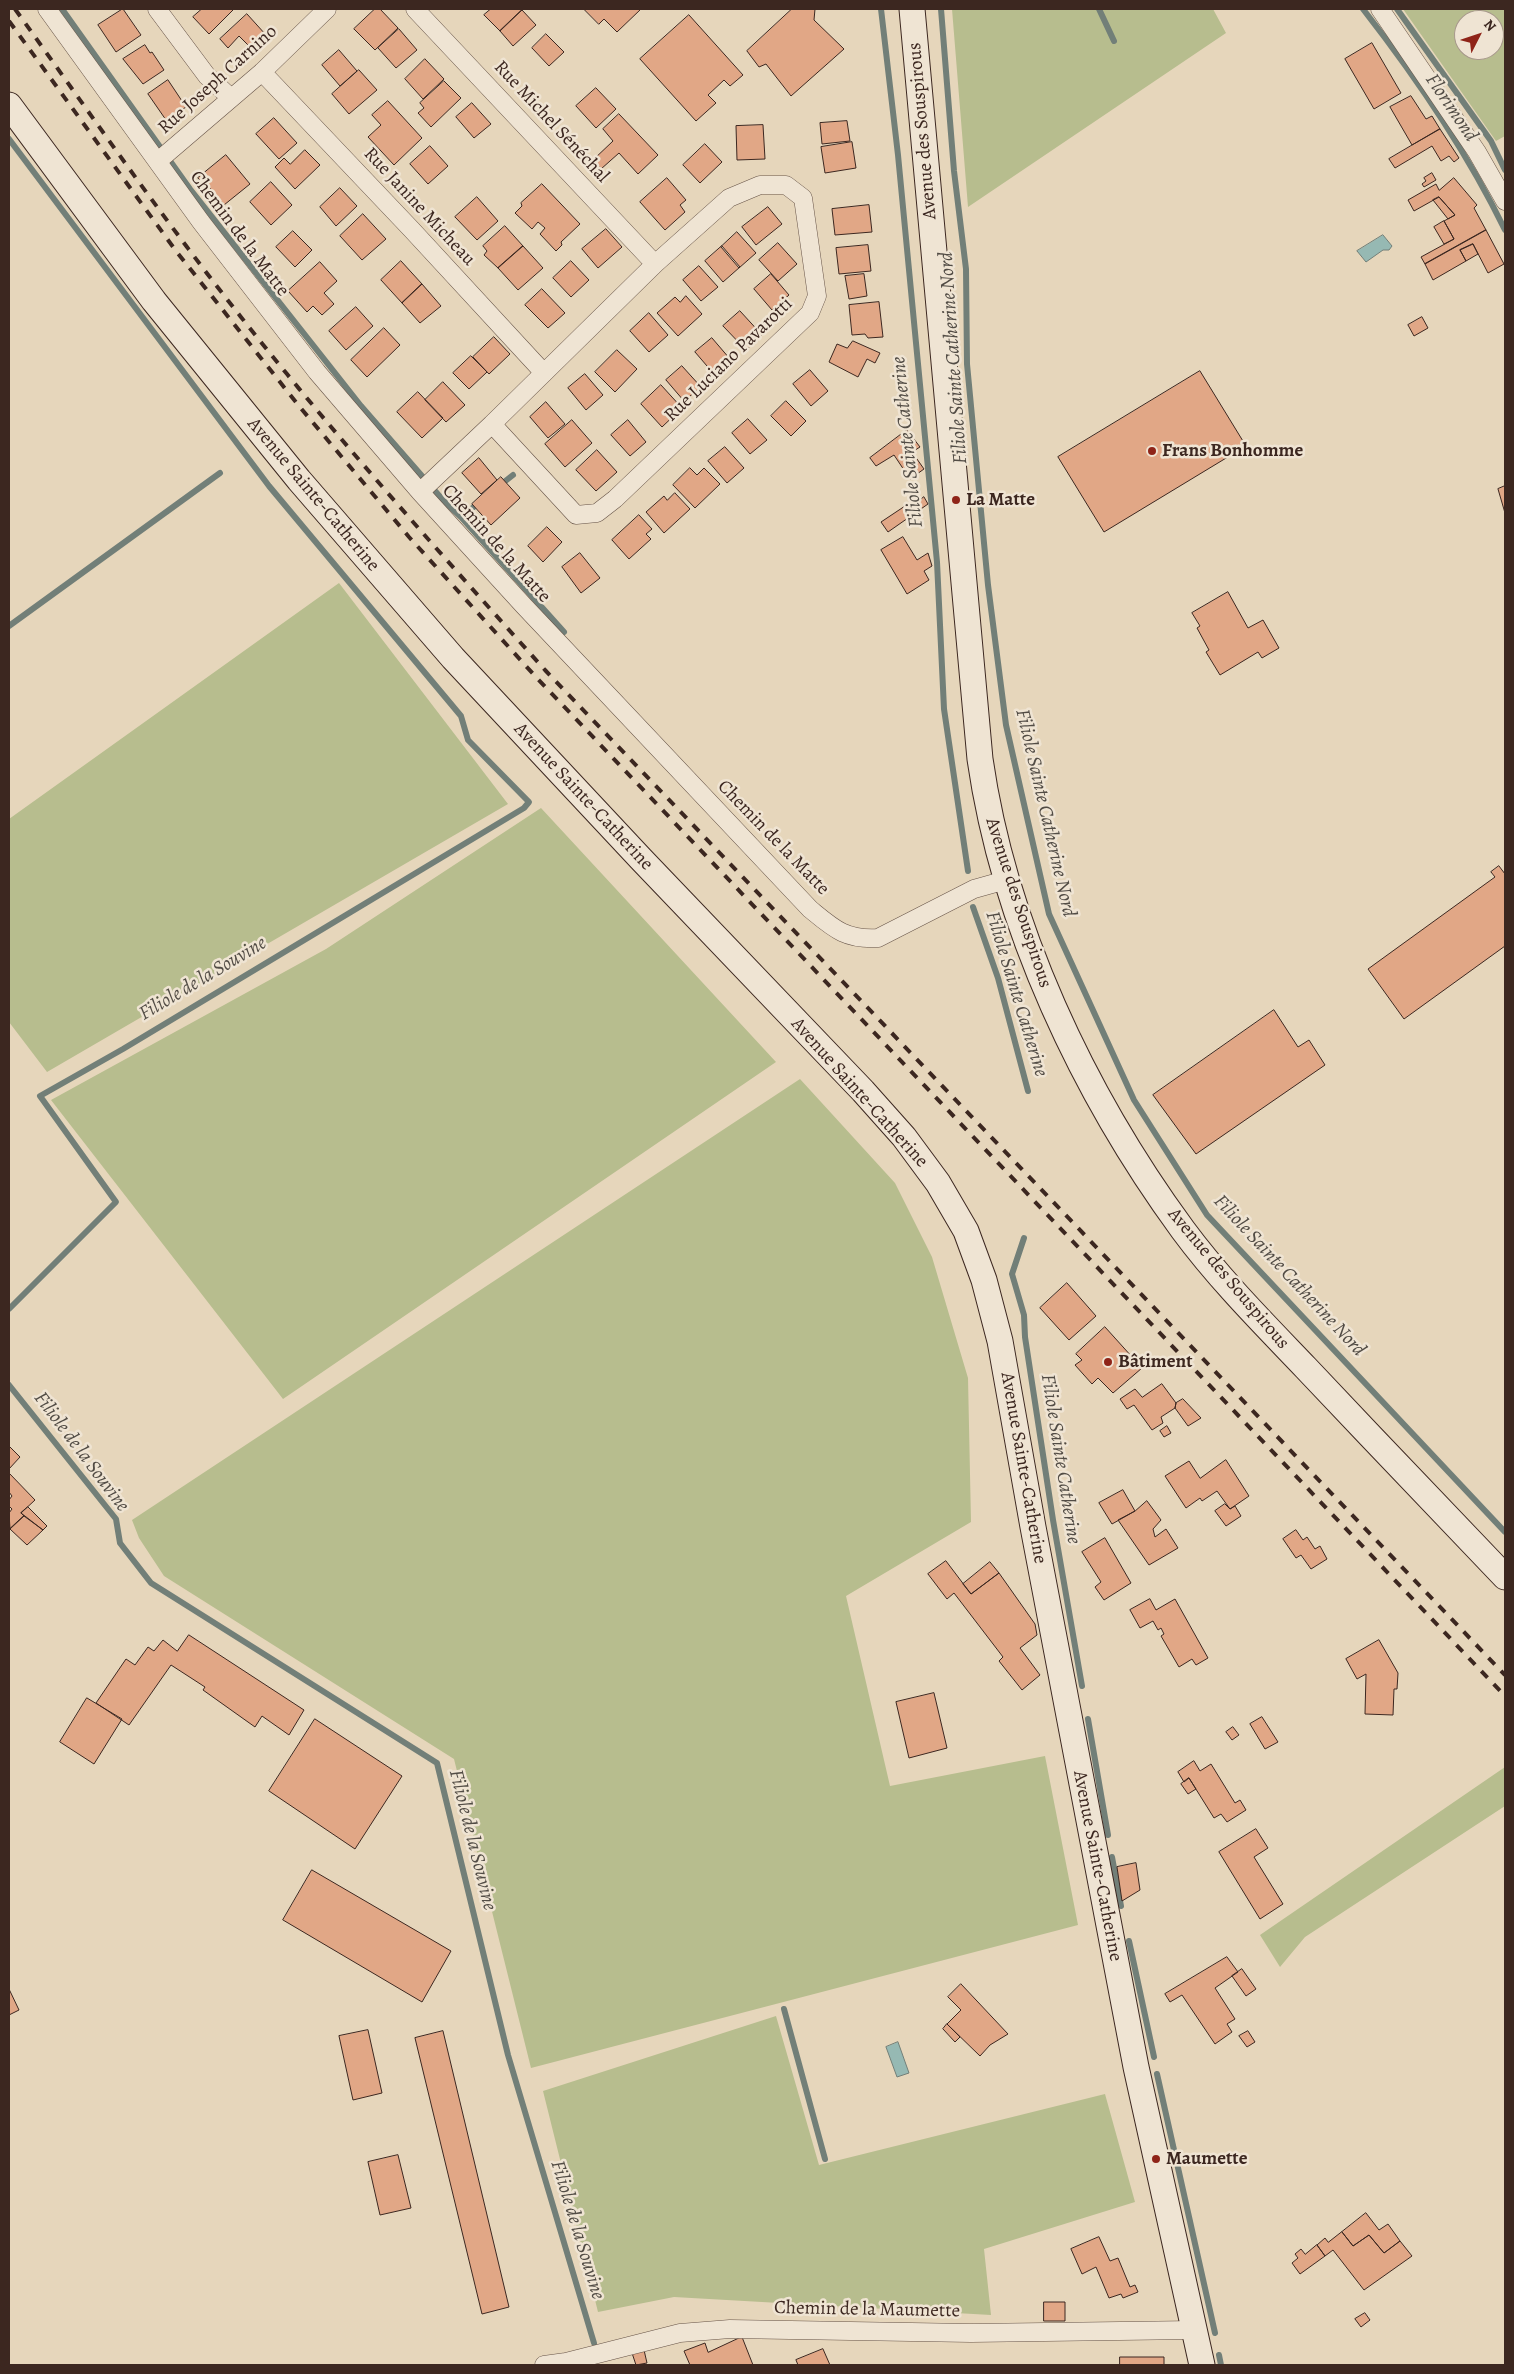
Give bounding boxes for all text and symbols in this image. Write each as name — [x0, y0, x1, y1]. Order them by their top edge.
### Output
north arrow — [1454, 10, 1504, 60]
text: N — [1479, 15, 1500, 36]
street label: Rue Joseph Carnino — [154, 21, 282, 139]
street label: Avenue des Souspirous — [904, 42, 942, 220]
street label: Rue Michel Sénéchal — [489, 56, 613, 188]
water label: Florimond — [1419, 69, 1483, 147]
street label: Rue Janine Micheau — [358, 143, 480, 271]
street label: Chemin de la Matte — [184, 167, 294, 301]
water label: Filiole Sainte Catherine Nord — [935, 251, 973, 465]
street label: Rue Luciano Pavarotti — [660, 293, 798, 427]
water label: Filiole Sainte Catherine — [887, 355, 929, 529]
street label: Avenue Sainte-Catherine — [242, 413, 384, 577]
place label: Frans Bonhomme — [1162, 440, 1303, 462]
marker: Frans Bonhomme — [1146, 445, 1158, 457]
street label: Chemin de la Matte — [437, 480, 555, 608]
place label: La Matte — [966, 489, 1035, 511]
marker: La Matte — [950, 494, 962, 506]
water label: Filiole Sainte Catherine Nord — [1009, 707, 1081, 919]
street label: Avenue Sainte-Catherine — [509, 718, 657, 876]
street label: Chemin de la Matte — [712, 776, 834, 900]
street label: Avenue des Souspirous — [980, 815, 1056, 991]
water label: Filiole Sainte Catherine — [979, 908, 1053, 1080]
water label: Filiole de la Souvine — [135, 932, 271, 1026]
street label: Avenue Sainte-Catherine — [786, 1013, 932, 1173]
water label: Filiole Sainte Catherine Nord — [1208, 1190, 1370, 1362]
street label: Avenue des Souspirous — [1162, 1204, 1294, 1354]
place label: Bâtiment — [1118, 1351, 1193, 1373]
marker: Bâtiment — [1102, 1356, 1114, 1368]
street label: Avenue Sainte-Catherine — [995, 1371, 1051, 1565]
water label: Filiole Sainte Catherine — [1035, 1372, 1085, 1546]
water label: Filiole de la Souvine — [28, 1387, 134, 1517]
water label: Filiole de la Souvine — [443, 1767, 501, 1913]
street label: Avenue Sainte-Catherine — [1067, 1769, 1127, 1963]
place label: Maumette — [1166, 2148, 1247, 2170]
marker: Maumette — [1150, 2153, 1162, 2165]
water label: Filiole de la Souvine — [544, 2158, 610, 2302]
street label: Chemin de la Maumette — [774, 2297, 960, 2323]

